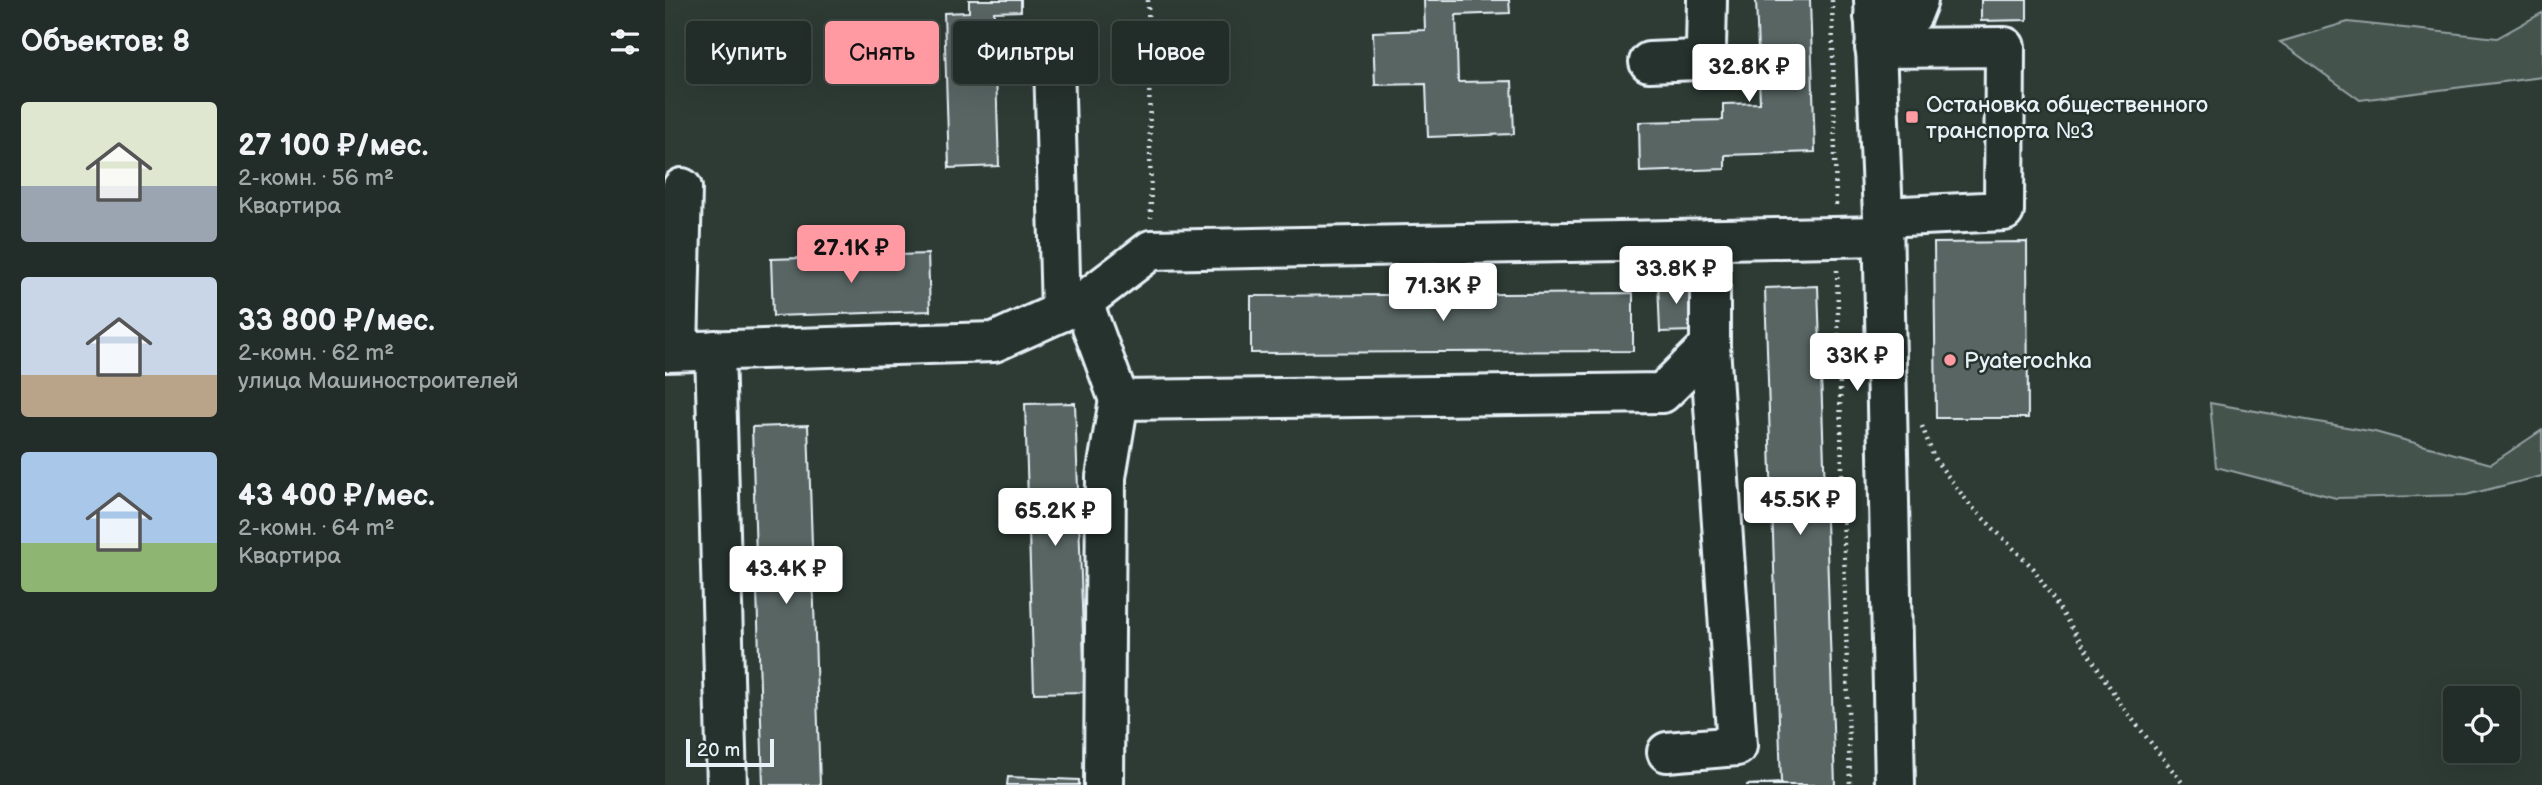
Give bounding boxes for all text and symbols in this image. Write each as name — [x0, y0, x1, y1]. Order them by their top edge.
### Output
chip: Купить — [686, 21, 811, 84]
chip: Снять — [825, 21, 939, 84]
chip: Фильтры — [953, 21, 1098, 84]
chip: Новое — [1112, 21, 1229, 84]
icon: filters — [606, 23, 644, 61]
text: Объектов: 8 — [21, 24, 190, 60]
pin: 32.8K ₽ — [1684, 44, 1814, 104]
text: 32.8K ₽ — [1708, 53, 1790, 81]
place label: Остановка общественного транспорта №3 — [1926, 91, 2208, 145]
marker: Остановка общественного транспорта №3 — [1904, 109, 1920, 125]
text: 27 100 ₽/мес. — [238, 128, 428, 164]
icon: home — [77, 130, 161, 214]
text: 2-комн. · 56 m² — [238, 164, 394, 192]
text: Квартира — [238, 192, 341, 220]
pin: 27.1K ₽ — [786, 226, 916, 285]
text: 27.1K ₽ — [813, 234, 889, 262]
pin: 33.8K ₽ — [1611, 246, 1741, 306]
text: 33.8K ₽ — [1636, 255, 1716, 283]
pin: 71.3K ₽ — [1378, 264, 1508, 323]
text: 71.3K ₽ — [1405, 272, 1481, 300]
text: 33 800 ₽/мес. — [238, 303, 435, 339]
icon: home — [77, 305, 161, 389]
pin: 33K ₽ — [1808, 334, 1906, 393]
text: 2-комн. · 62 m² — [238, 339, 394, 367]
text: 33K ₽ — [1826, 342, 1888, 370]
place label: Pyaterochka — [1964, 347, 2092, 375]
marker: Pyaterochka — [1942, 352, 1958, 368]
text: улица Машиностроителей — [238, 367, 519, 395]
pin: 45.5K ₽ — [1735, 477, 1865, 537]
text: 43 400 ₽/мес. — [238, 478, 435, 514]
icon: home — [77, 480, 161, 564]
text: 45.5K ₽ — [1760, 486, 1840, 514]
pin: 65.2K ₽ — [990, 489, 1120, 548]
text: 65.2K ₽ — [1014, 497, 1096, 525]
text: 2-комн. · 64 m² — [238, 514, 395, 542]
text: Квартира — [238, 542, 341, 570]
pin: 43.4K ₽ — [721, 546, 851, 606]
text: 43.4K ₽ — [746, 555, 826, 583]
map controls — [2443, 686, 2520, 763]
button: locate — [2443, 686, 2520, 763]
scale bar — [686, 736, 773, 768]
text: 20 m — [697, 739, 740, 762]

